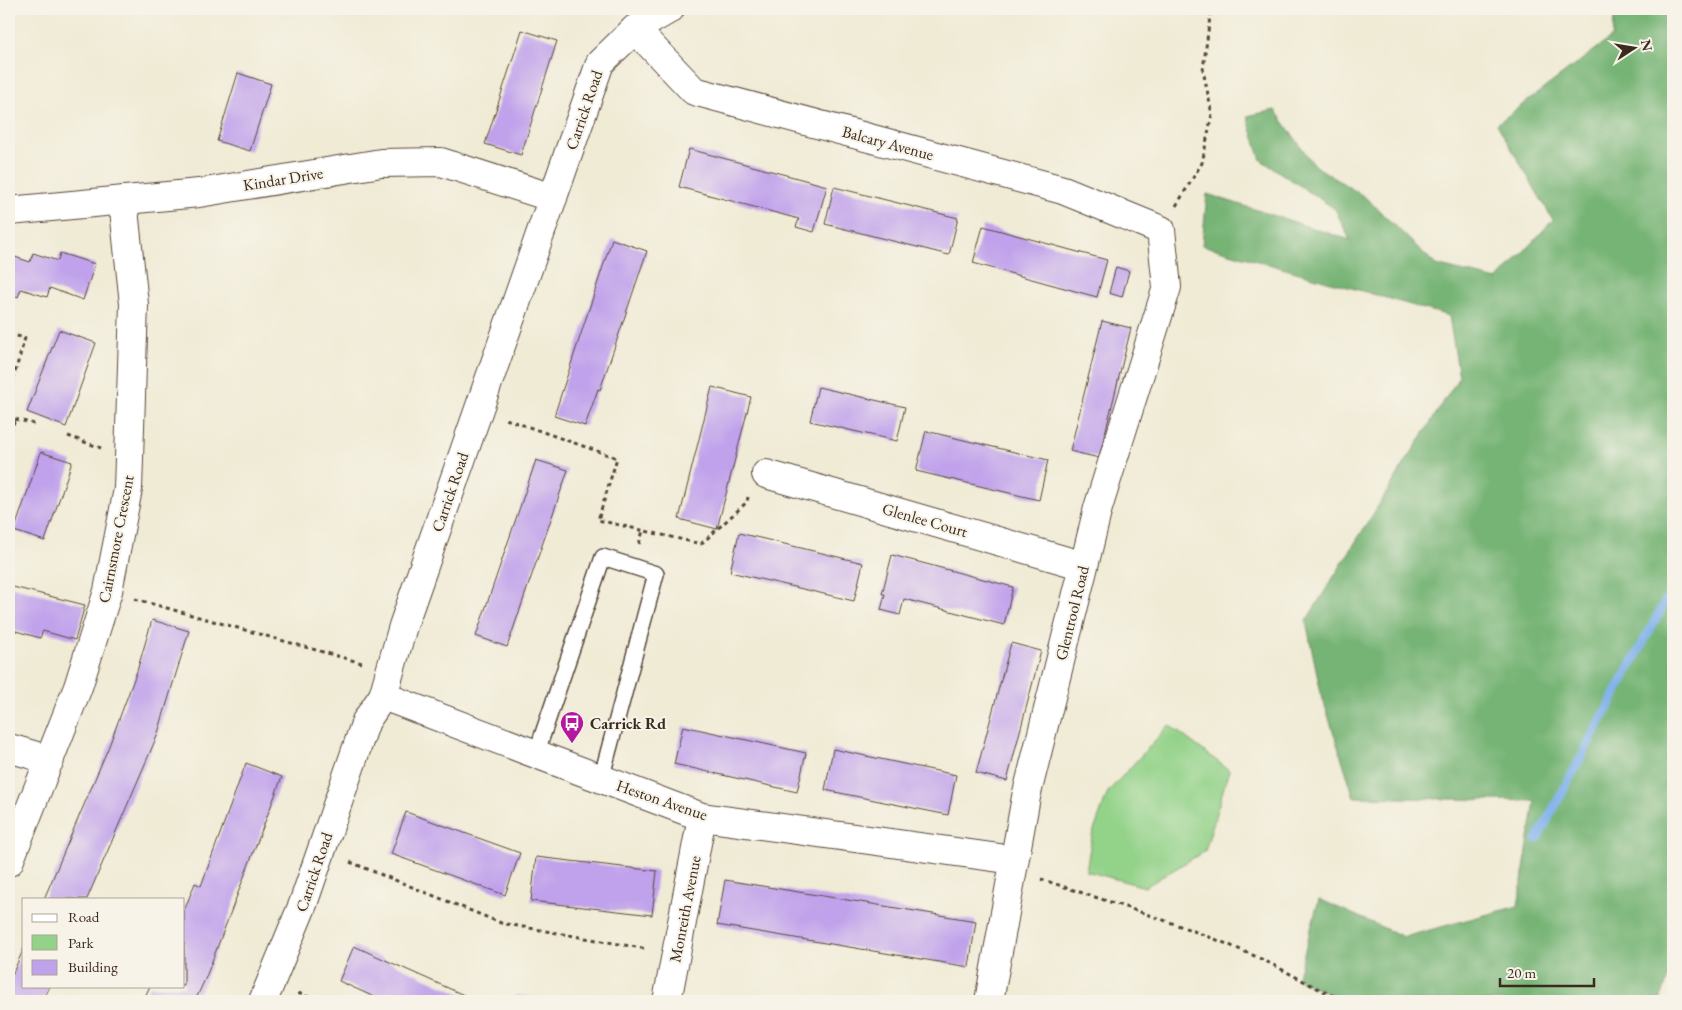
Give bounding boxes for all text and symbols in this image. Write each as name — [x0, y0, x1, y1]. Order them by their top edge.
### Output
north arrow — [1610, 22, 1660, 72]
text: N — [1637, 38, 1657, 53]
street label: Carrick Road — [561, 66, 608, 153]
street label: Balcary Avenue — [840, 121, 936, 165]
street label: Kindar Drive — [242, 162, 324, 196]
street label: Carrick Road — [427, 448, 474, 535]
street label: Cairnsmore Crescent — [93, 473, 139, 605]
street label: Glenlee Court — [880, 498, 970, 542]
street label: Glentrool Road — [1050, 563, 1094, 662]
bus stop icon: Carrick Rd — [559, 710, 585, 744]
place label: Carrick Rd — [590, 713, 666, 734]
street label: Heston Avenue — [614, 775, 710, 825]
street label: Carrick Road — [291, 828, 338, 915]
street label: Monreith Avenue — [664, 854, 706, 964]
legend — [22, 898, 185, 988]
text: Road — [68, 907, 100, 926]
text: Park — [68, 933, 95, 952]
scale bar — [1500, 955, 1593, 987]
text: Building — [68, 957, 118, 976]
text: 20 m — [1507, 963, 1536, 982]

